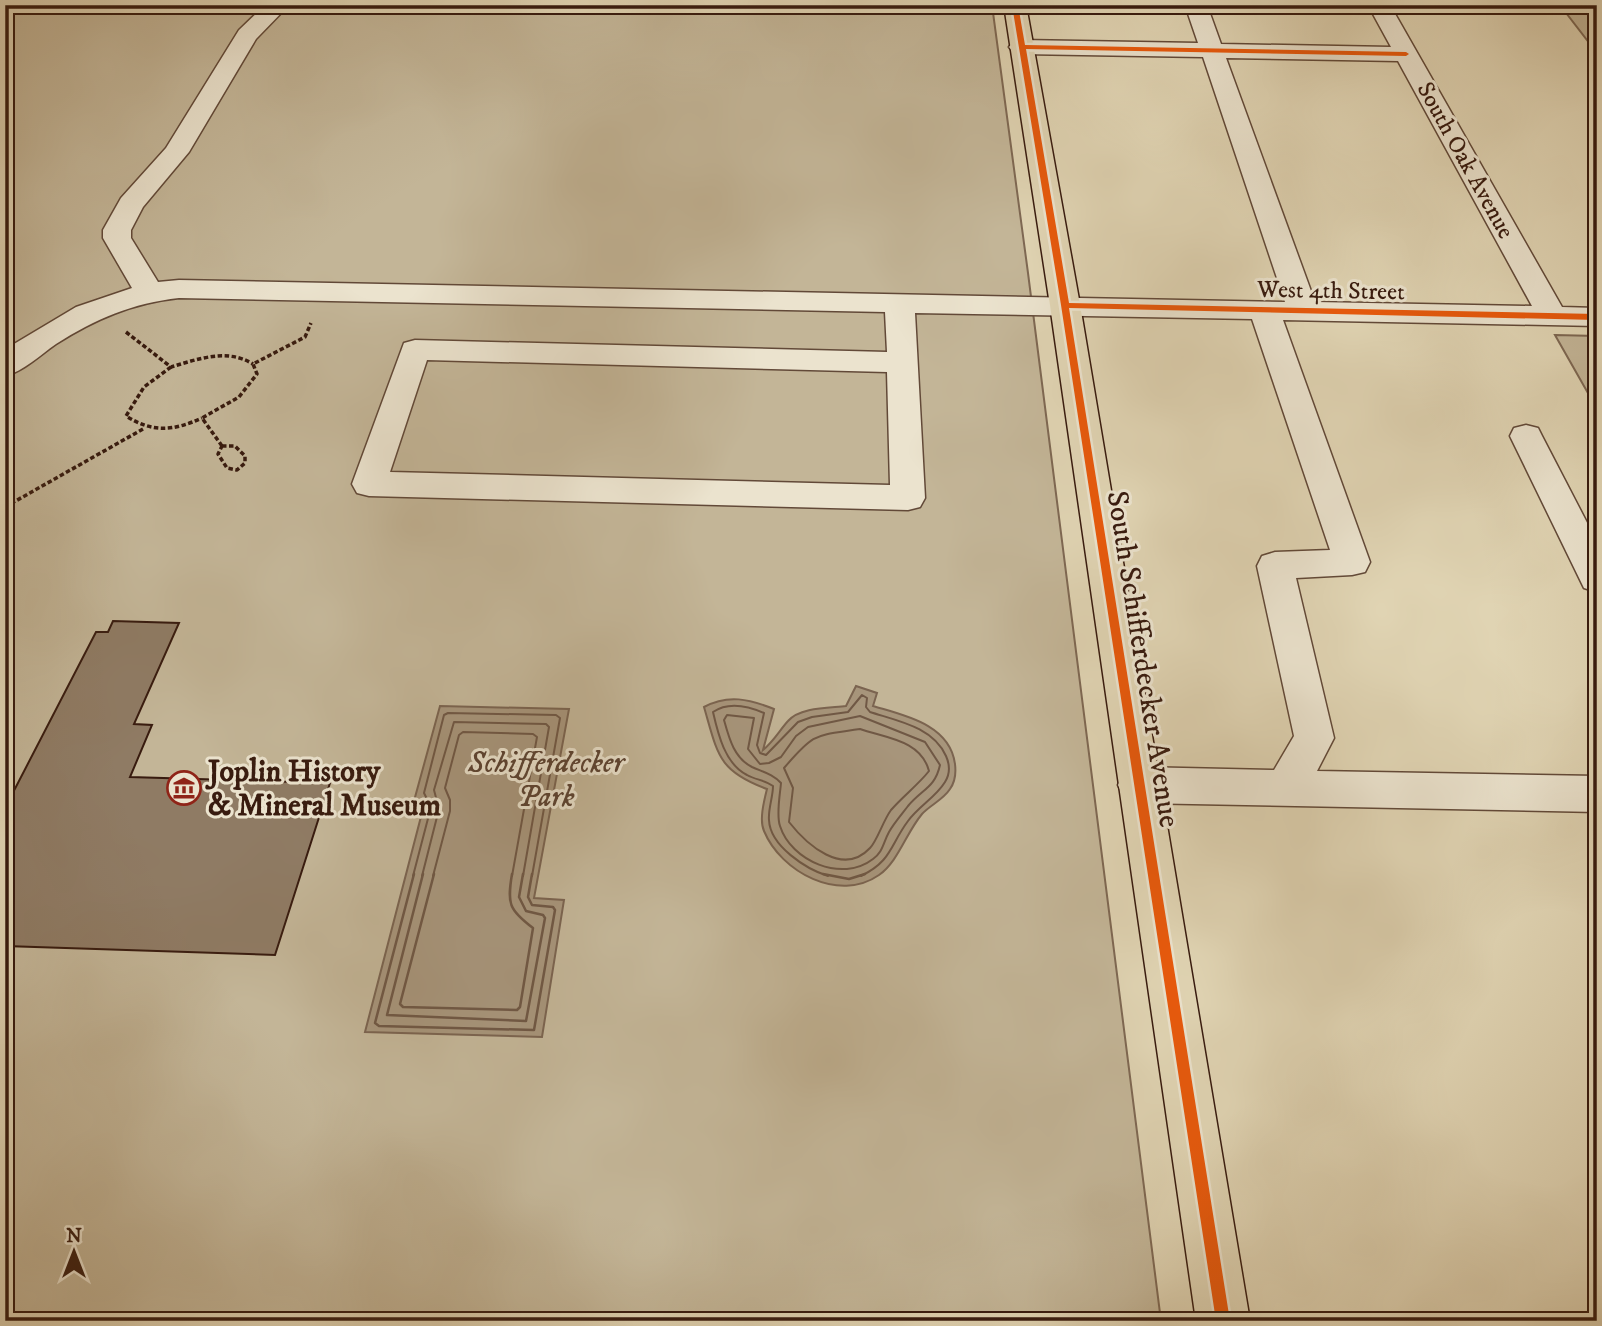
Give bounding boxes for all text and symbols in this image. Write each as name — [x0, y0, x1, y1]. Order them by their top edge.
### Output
street label: South Oak Avenue — [1410, 77, 1521, 244]
street label: West 4th Street — [1256, 275, 1405, 307]
street label: South Schifferdecker Avenue — [1098, 488, 1187, 830]
park label: Schifferdecker Park — [467, 745, 626, 816]
place label: Joplin History & Mineral Museum — [205, 754, 441, 825]
museum icon: Joplin History & Mineral Museum — [165, 769, 203, 807]
north arrow — [38, 1218, 108, 1288]
text: N — [66, 1225, 82, 1248]

